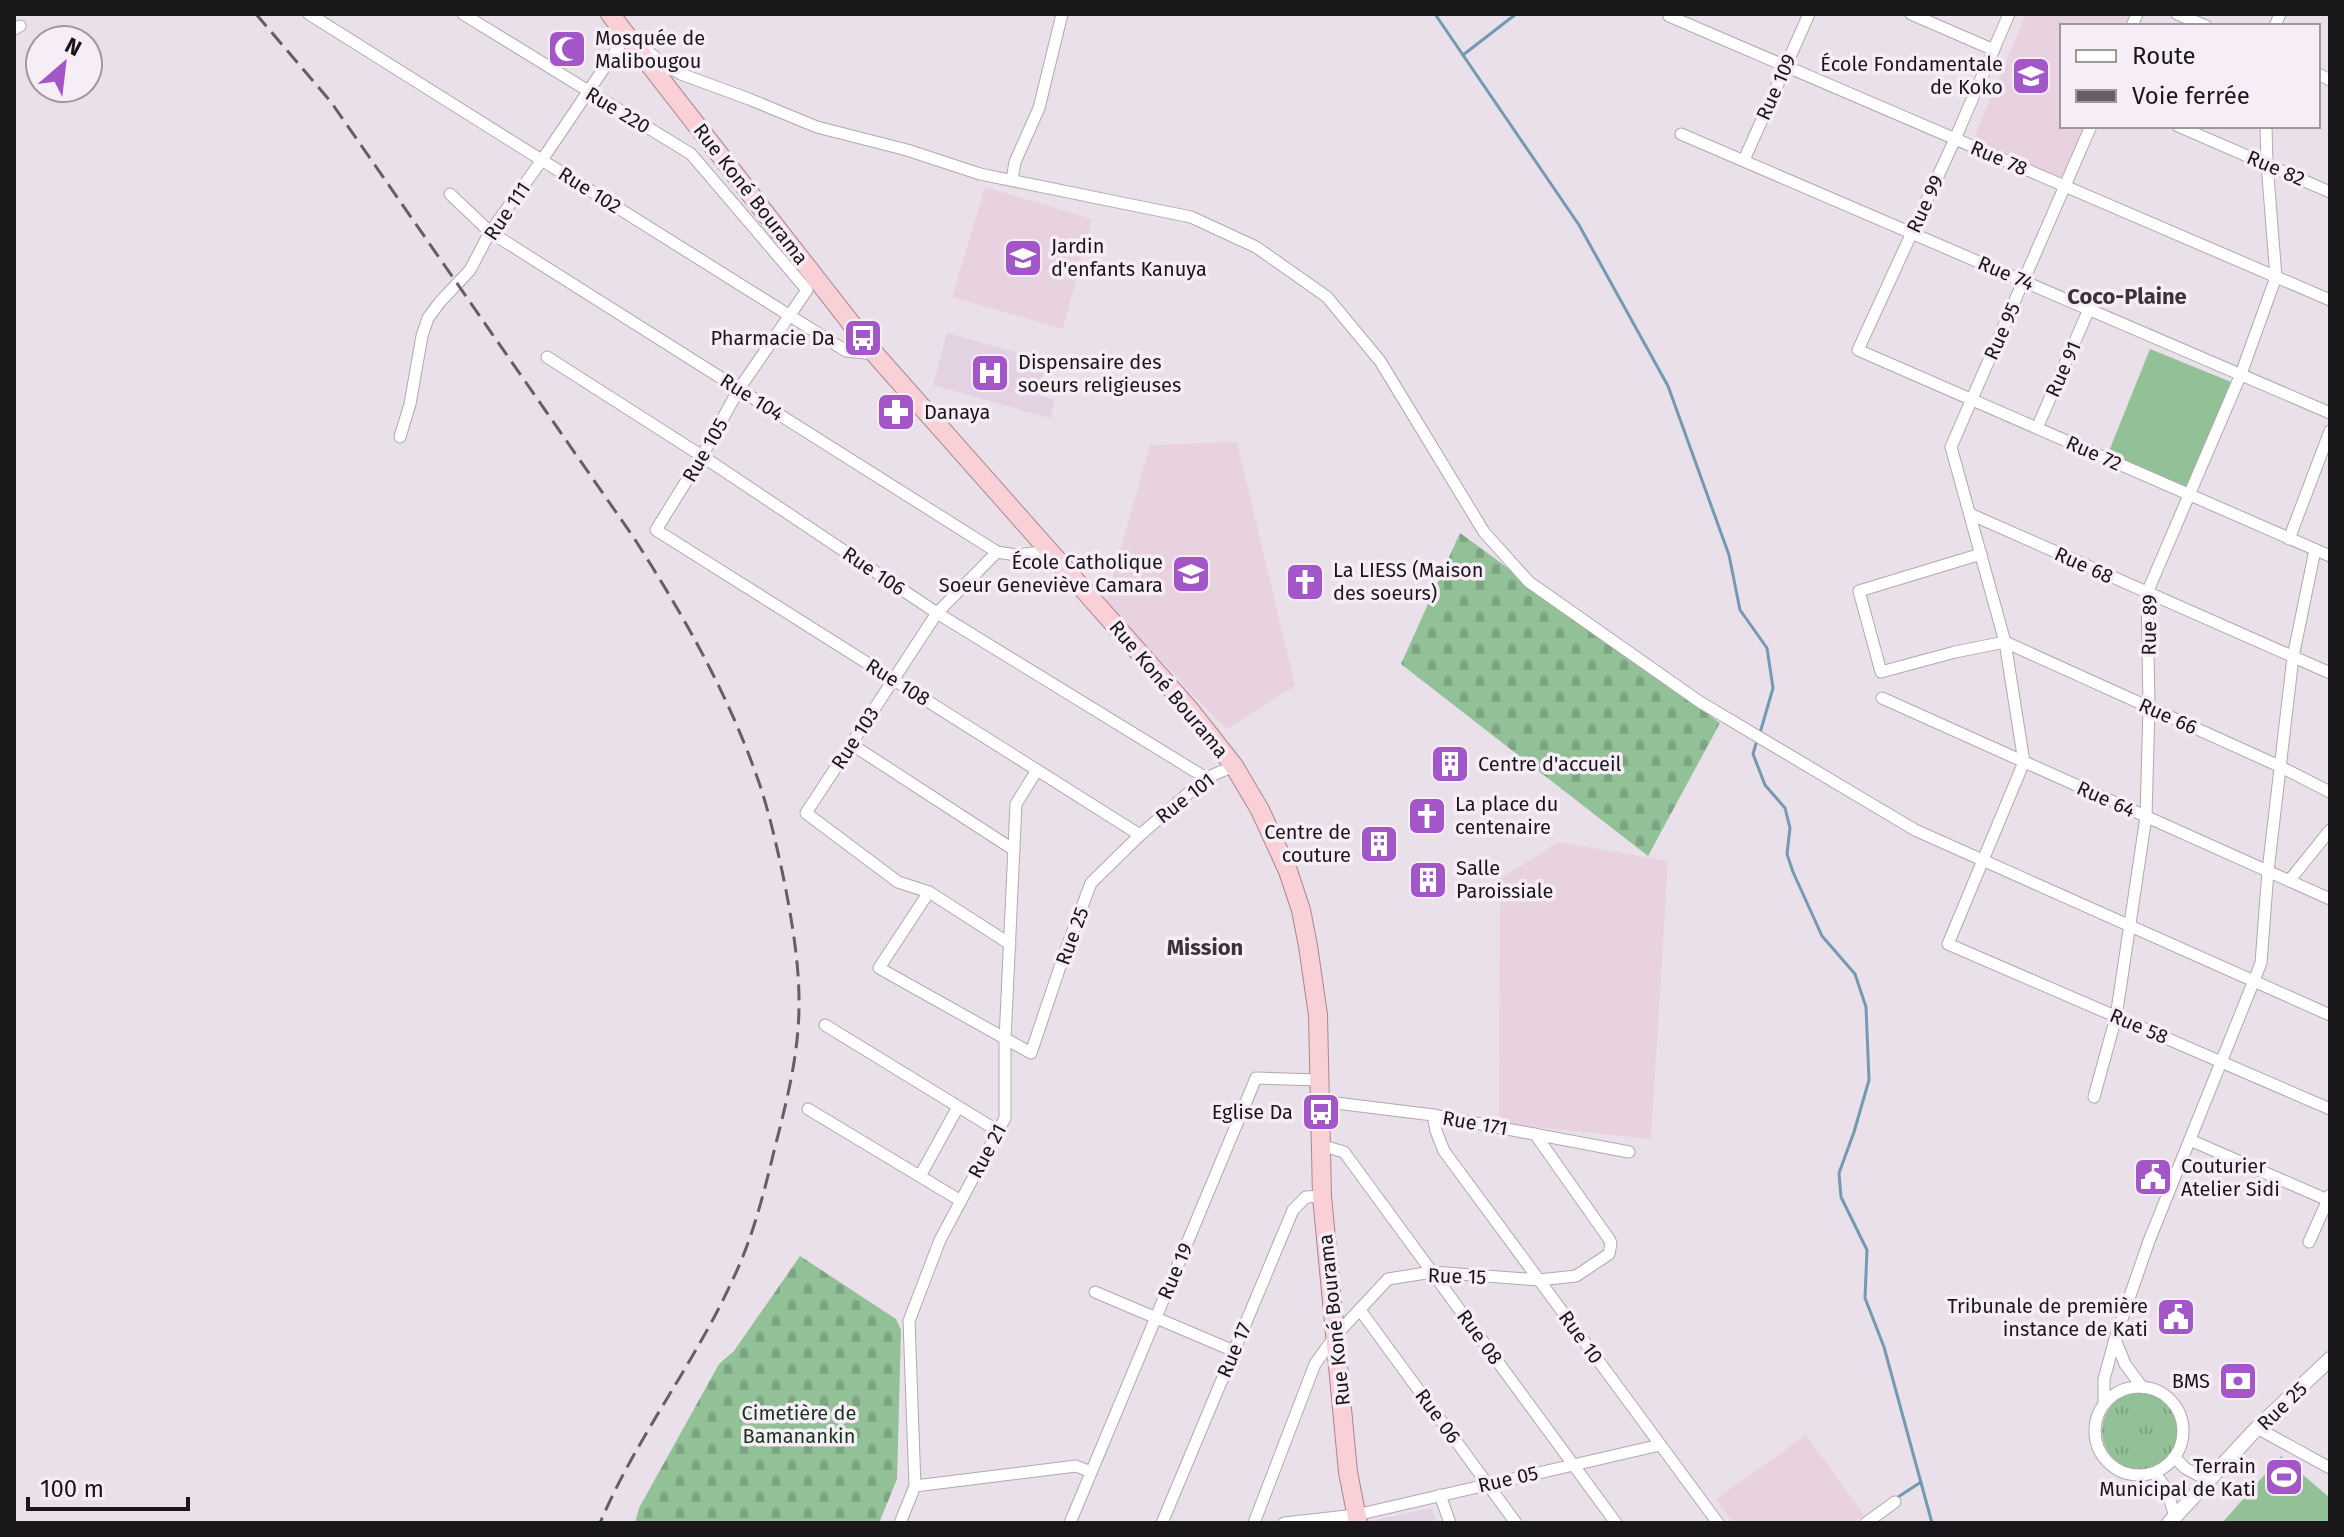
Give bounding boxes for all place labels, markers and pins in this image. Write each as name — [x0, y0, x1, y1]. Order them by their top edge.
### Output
place label: Mosquée de Malibougou — [595, 26, 705, 73]
mosque icon: Mosquée de Malibougou — [546, 28, 588, 70]
place label: École Fondamentale de Koko — [1820, 52, 2003, 99]
school or university icon: École Fondamentale de Koko — [2010, 55, 2052, 97]
place label: Jardin d'enfants Kanuya — [1051, 234, 1207, 281]
school or university icon: Jardin d'enfants Kanuya — [1002, 237, 1044, 279]
bus stop icon: Pharmacie Da — [842, 317, 884, 359]
place label: Pharmacie Da — [710, 326, 835, 350]
place label: Dispensaire des soeurs religieuses — [1018, 350, 1181, 397]
hospital icon: Dispensaire des soeurs religieuses — [969, 352, 1011, 394]
pharmacy icon: Danaya — [875, 391, 917, 433]
place label: Danaya — [924, 400, 990, 424]
place label: École Catholique Soeur Geneviève Camara — [939, 550, 1163, 597]
school or university icon: École Catholique Soeur Geneviève Camara — [1170, 553, 1212, 595]
place label: La LIESS (Maison des soeurs) — [1333, 558, 1483, 605]
church icon: La LIESS (Maison des soeurs) — [1284, 561, 1326, 603]
building icon: Centre d'accueil — [1429, 743, 1471, 785]
place label: Centre d'accueil — [1478, 752, 1622, 776]
place label: La place du centenaire — [1455, 792, 1558, 839]
church icon: La place du centenaire — [1406, 795, 1448, 837]
place label: Centre de couture — [1264, 820, 1351, 867]
building icon: Centre de couture — [1358, 823, 1400, 865]
place label: Salle Paroissiale — [1456, 856, 1553, 903]
building icon: Salle Paroissiale — [1407, 859, 1449, 901]
bus stop icon: Eglise Da — [1300, 1091, 1342, 1133]
place label: Eglise Da — [1212, 1100, 1293, 1124]
place label: Couturier Atelier Sidi — [2181, 1154, 2280, 1201]
public building icon: Couturier Atelier Sidi — [2132, 1156, 2174, 1198]
place label: Tribunale de première instance de Kati — [1947, 1294, 2148, 1341]
public building icon: Tribunale de première instance de Kati — [2155, 1296, 2197, 1338]
bank icon: BMS — [2217, 1360, 2259, 1402]
place label: BMS — [2172, 1369, 2210, 1393]
place label: Terrain Municipal de Kati — [2099, 1454, 2256, 1501]
sports icon: Terrain Municipal de Kati — [2263, 1456, 2305, 1498]

